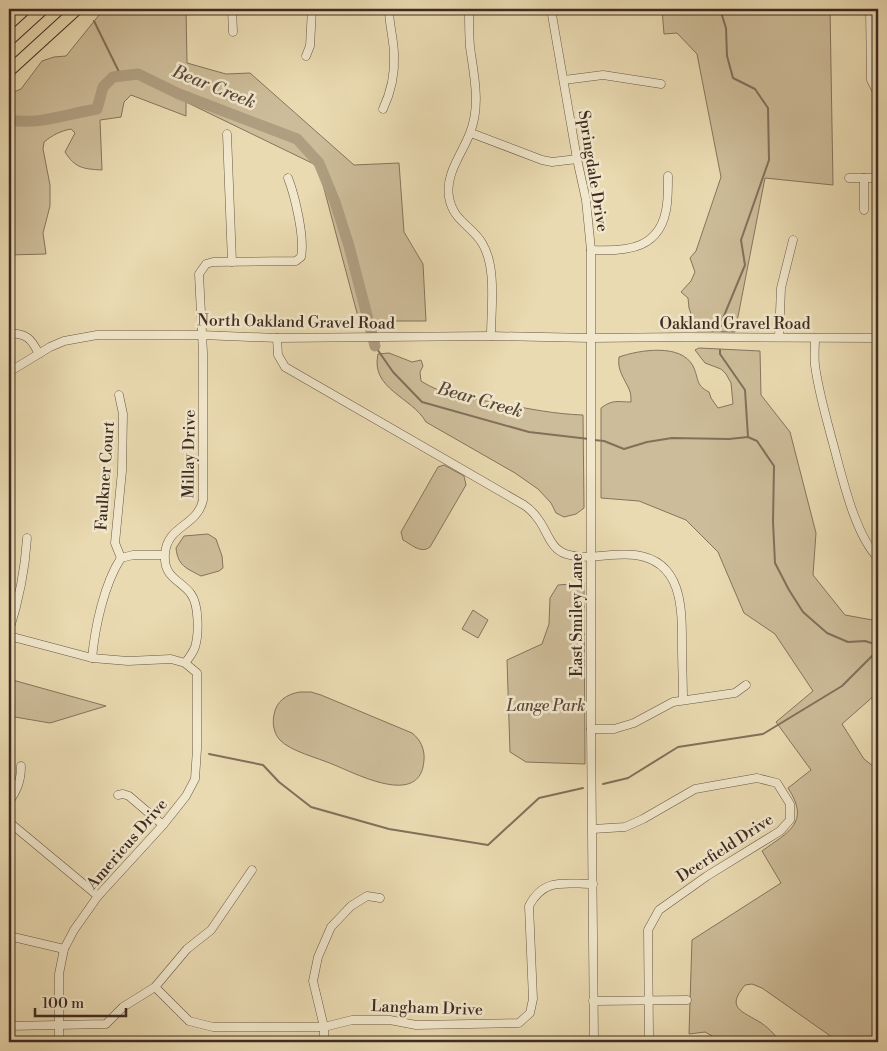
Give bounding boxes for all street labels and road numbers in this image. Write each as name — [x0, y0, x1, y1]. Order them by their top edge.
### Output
street label: Springdale Drive — [574, 109, 612, 233]
street label: North Oakland Gravel Road — [197, 310, 395, 334]
street label: Oakland Gravel Road — [659, 314, 811, 334]
street label: Millay Drive — [178, 409, 200, 499]
street label: Faulkner Court — [91, 420, 119, 531]
street label: East Smiley Lane — [567, 553, 587, 677]
street label: Americus Drive — [81, 794, 172, 894]
street label: Deerfield Drive — [673, 809, 777, 887]
street label: Langham Drive — [371, 996, 483, 1020]

